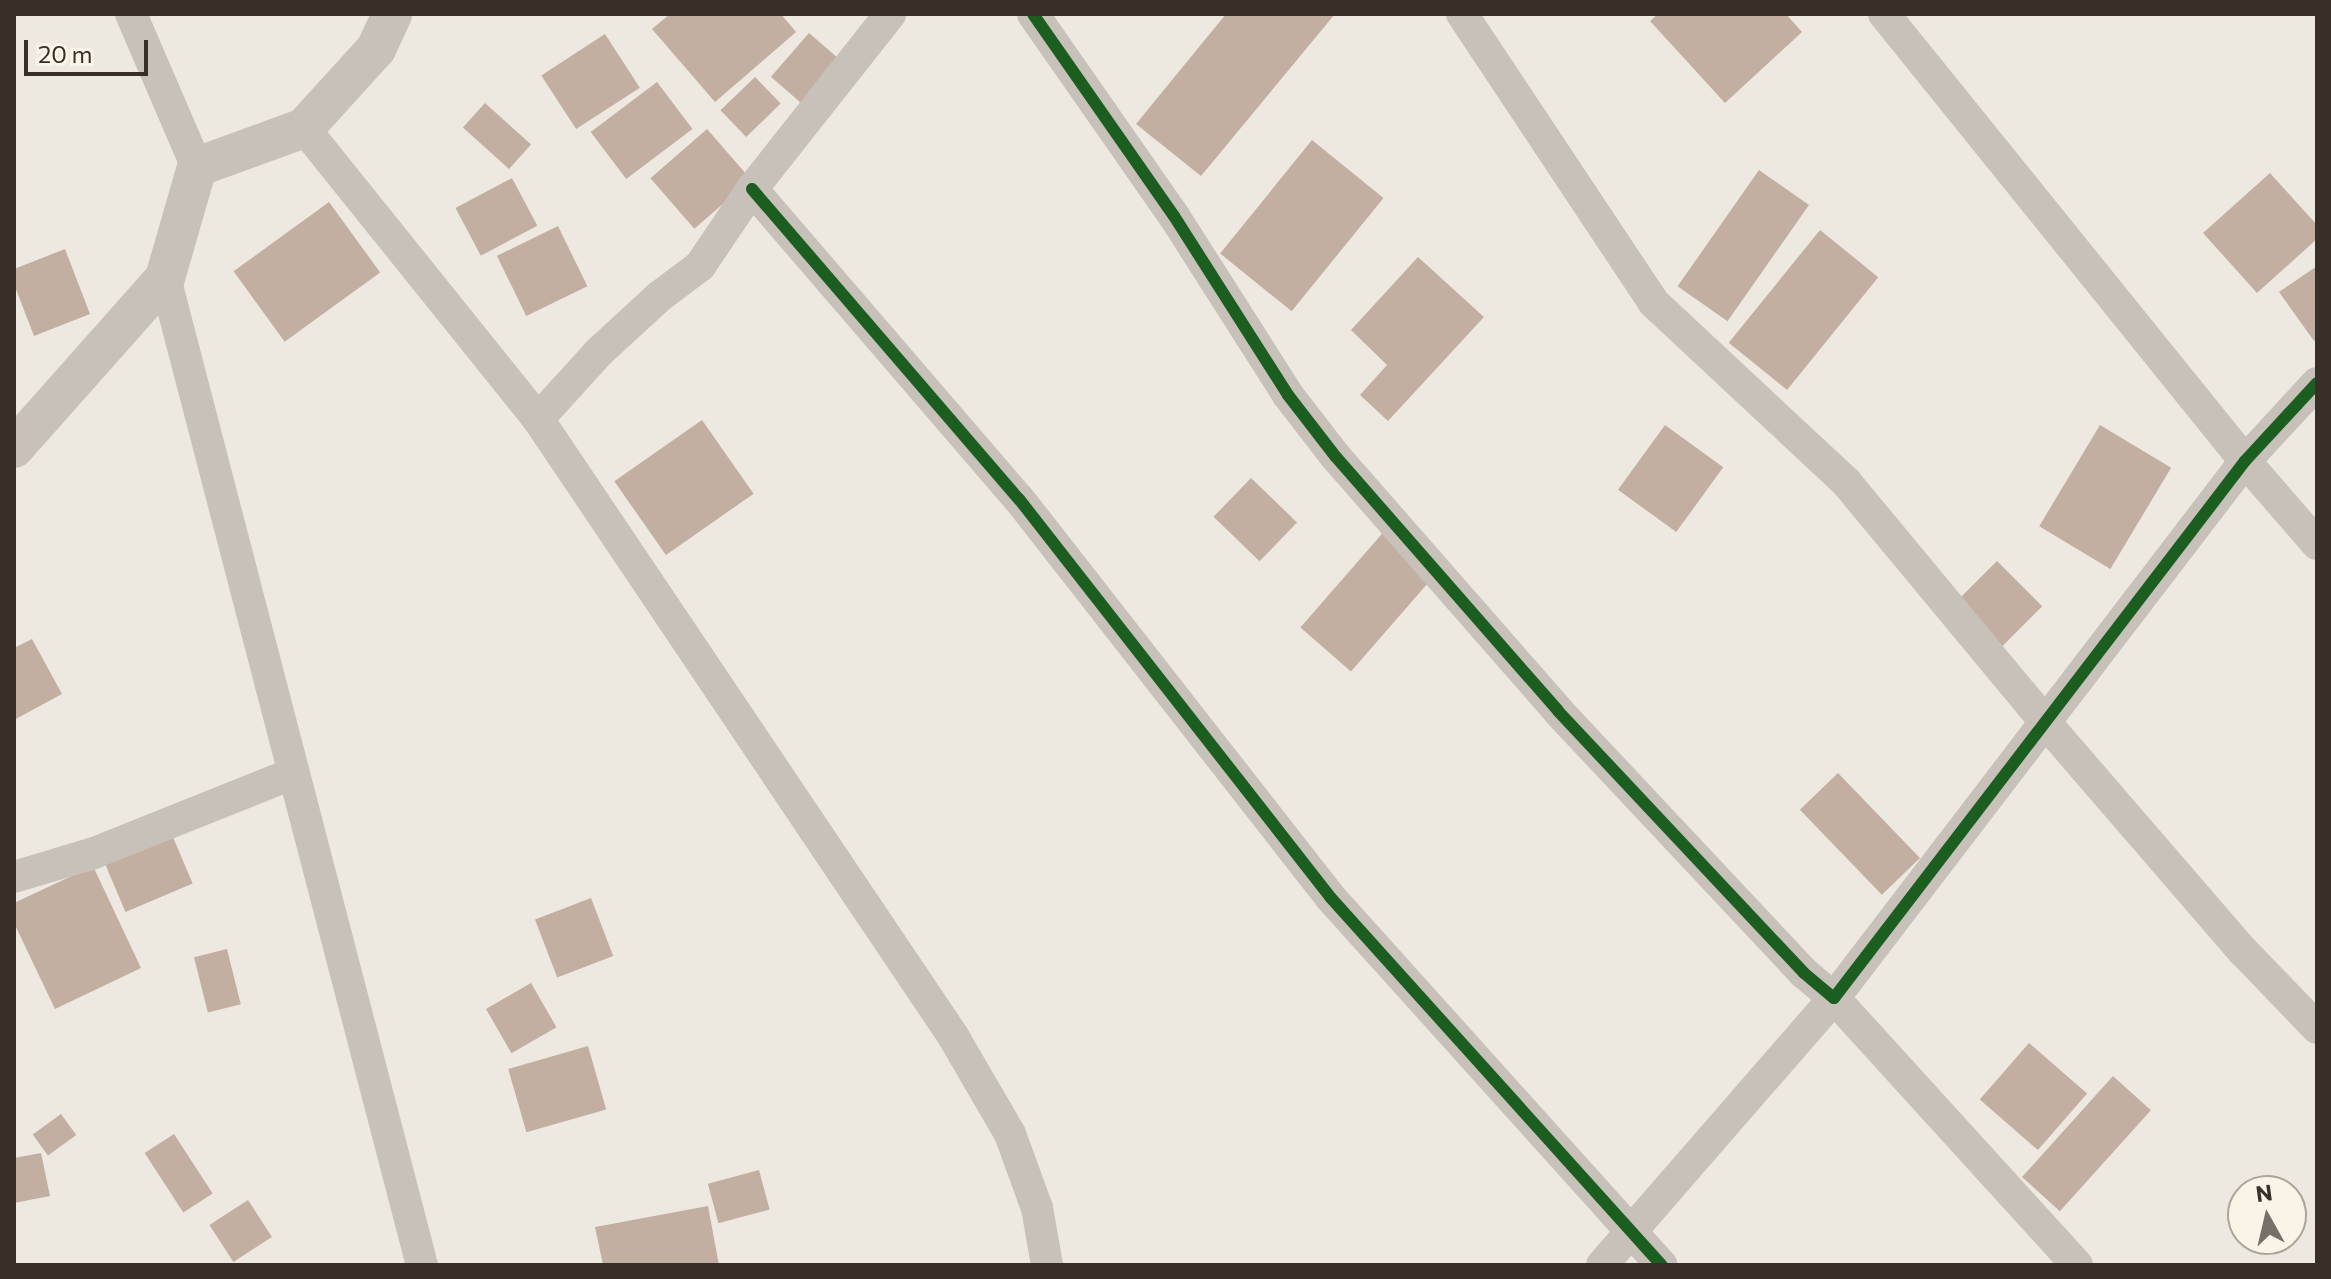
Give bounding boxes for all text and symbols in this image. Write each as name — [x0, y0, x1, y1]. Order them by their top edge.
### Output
scale bar — [28, 24, 152, 74]
text: 20 m — [38, 39, 92, 68]
north arrow — [2227, 1175, 2307, 1255]
text: N — [2254, 1178, 2274, 1207]

